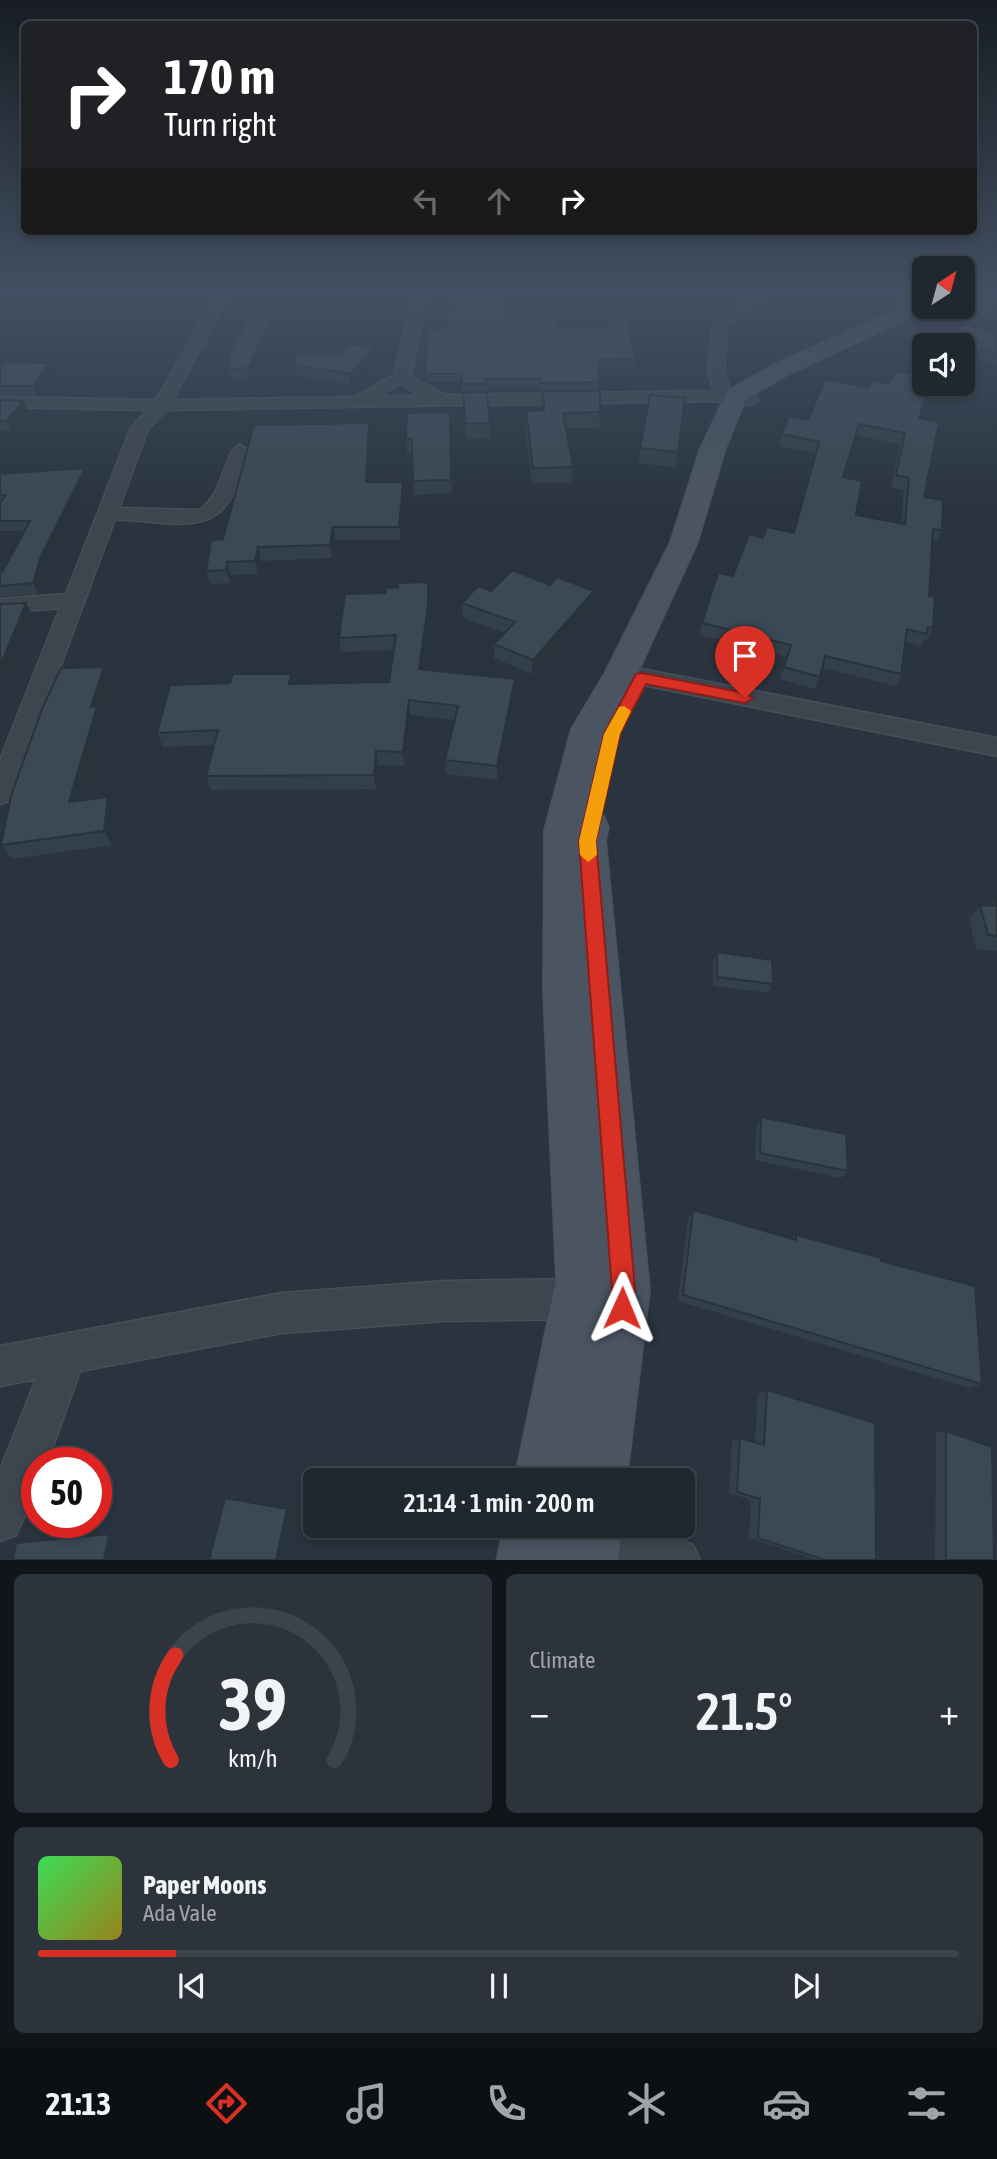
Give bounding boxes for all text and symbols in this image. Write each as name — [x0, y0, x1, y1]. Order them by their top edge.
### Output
text: 170 m — [164, 48, 275, 104]
icon: right — [49, 49, 140, 140]
text: Turn right — [164, 106, 277, 143]
icon: left — [407, 182, 445, 220]
icon: ahead — [480, 182, 518, 220]
icon: right — [553, 182, 591, 220]
north arrow — [912, 256, 975, 318]
map controls — [912, 256, 975, 396]
button: sound — [912, 333, 975, 396]
pin — [715, 626, 775, 698]
icon: arrive — [726, 637, 764, 675]
position arrow — [585, 1271, 659, 1345]
speed limit sign: 50 — [21, 1447, 112, 1538]
text: 21:14 · 1 min · 200 m — [404, 1488, 594, 1518]
text: Climate — [530, 1647, 595, 1673]
text: 39 — [219, 1662, 287, 1745]
text: 21.5° — [696, 1681, 793, 1741]
text: − — [530, 1690, 549, 1733]
text: + — [939, 1690, 959, 1733]
text: km/h — [228, 1743, 278, 1771]
text: Paper Moons — [143, 1870, 266, 1900]
text: Ada Vale — [143, 1900, 217, 1926]
icon: previous — [173, 1967, 211, 2005]
icon: pause — [480, 1967, 518, 2005]
icon: next — [787, 1967, 825, 2005]
icon: directions — [202, 2079, 251, 2128]
icon: music — [342, 2079, 391, 2128]
icon: phone — [482, 2079, 531, 2128]
icon: climate — [622, 2079, 671, 2128]
icon: car — [762, 2079, 811, 2128]
icon: filters — [902, 2079, 951, 2128]
text: 21:13 — [46, 2085, 111, 2122]

